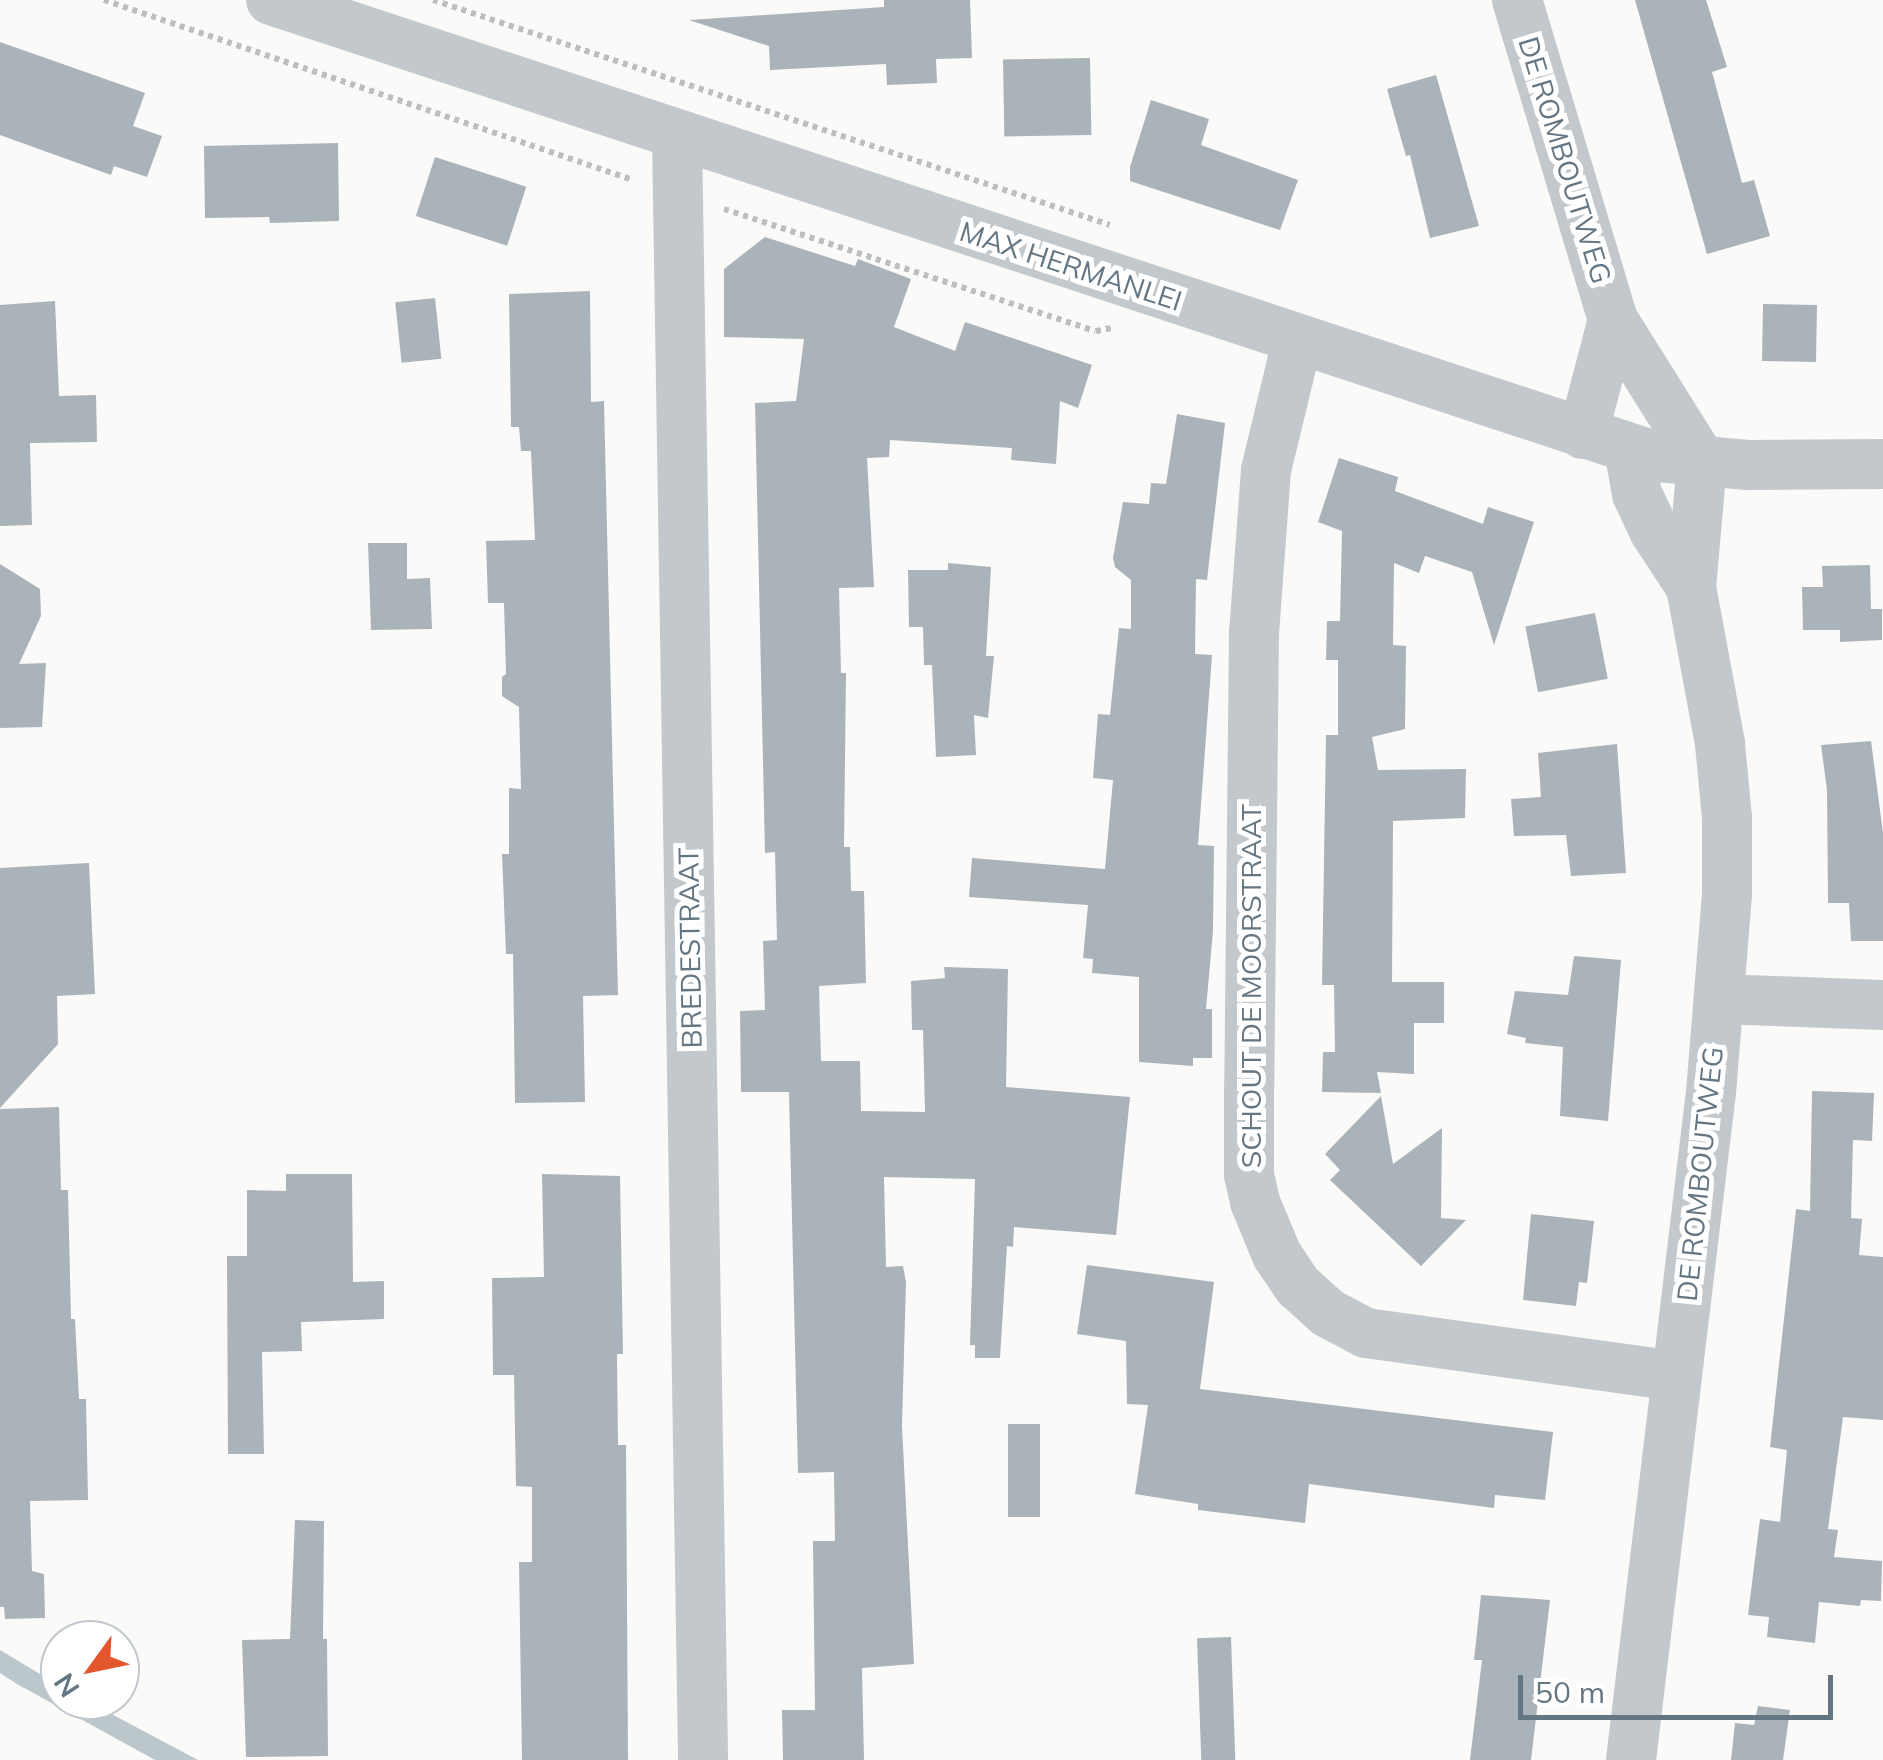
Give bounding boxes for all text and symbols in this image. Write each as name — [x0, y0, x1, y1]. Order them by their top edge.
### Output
street label: DE ROMBOUTWEG — [1512, 33, 1618, 287]
street label: MAX HERMANLEI — [956, 214, 1186, 318]
street label: SCHOUT DE MOORSTRAAT — [1234, 804, 1268, 1168]
street label: BREDESTRAAT — [671, 847, 709, 1049]
street label: DE ROMBOUTWEG — [1670, 1045, 1730, 1303]
north arrow — [40, 1620, 140, 1720]
scale bar — [1523, 1655, 1838, 1717]
text: N — [46, 1667, 87, 1704]
text: 50 m — [1535, 1673, 1605, 1711]

